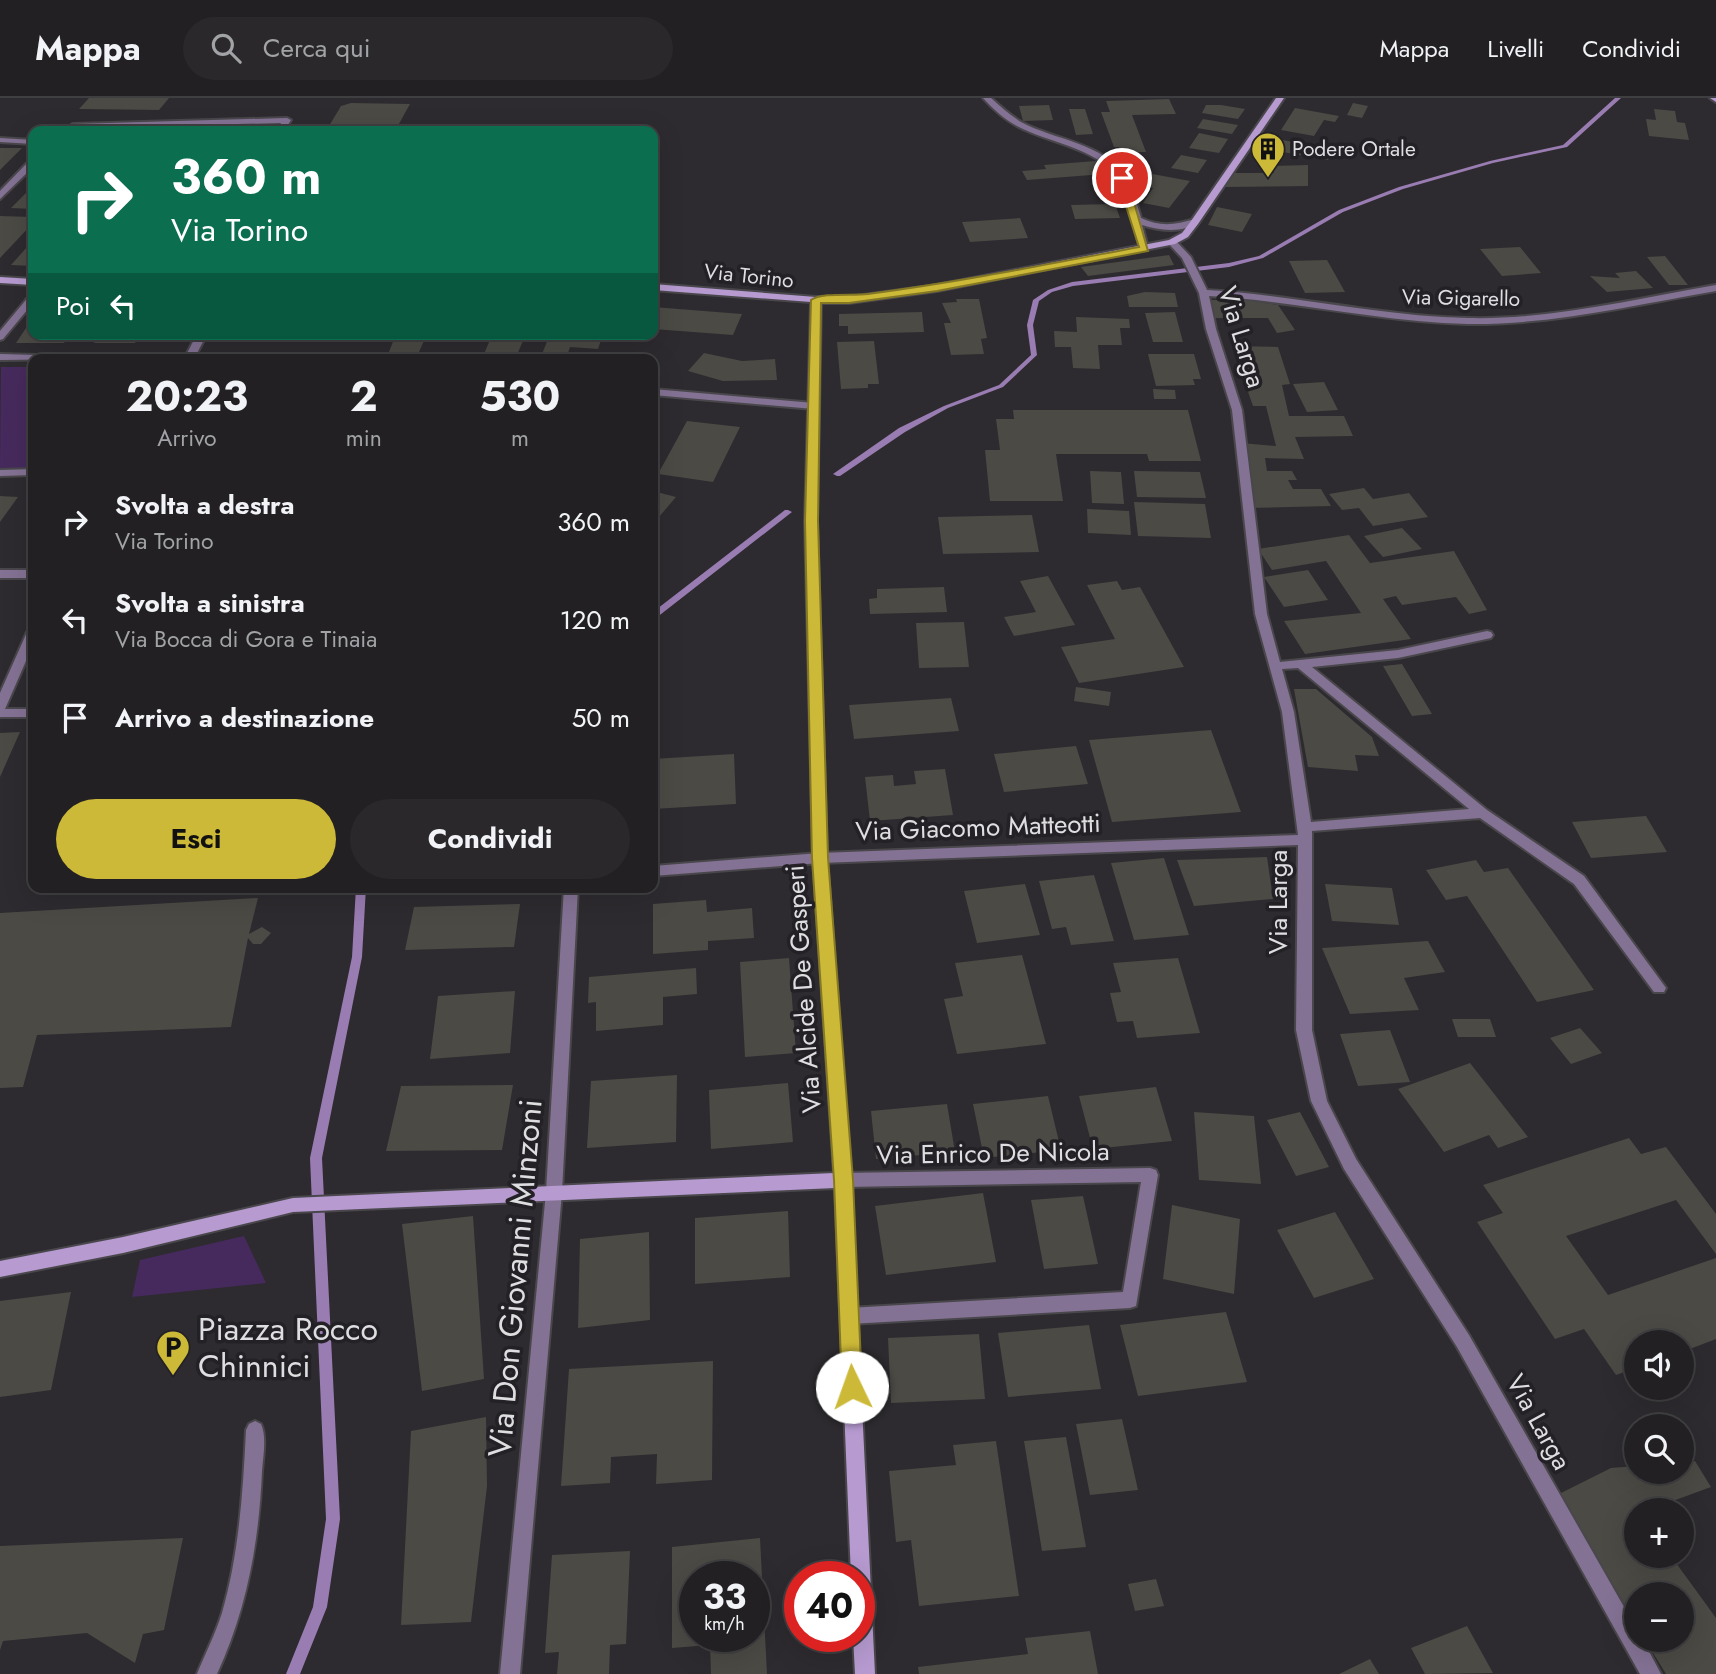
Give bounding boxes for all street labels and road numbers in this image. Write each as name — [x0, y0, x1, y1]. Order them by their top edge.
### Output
street label: Via Torino — [703, 256, 795, 296]
street label: Via Larga — [1209, 282, 1275, 392]
street label: Via Gigarello — [1402, 282, 1520, 314]
street label: Via Giacomo Matteotti — [855, 804, 1101, 850]
street label: Via Larga — [1259, 850, 1297, 954]
street label: Via Alcide De Gasperi — [775, 864, 831, 1114]
street label: Via Don Giovanni Minzoni — [476, 1097, 554, 1459]
street label: Via Enrico De Nicola — [876, 1132, 1110, 1174]
street label: Via Larga — [1497, 1367, 1581, 1477]

